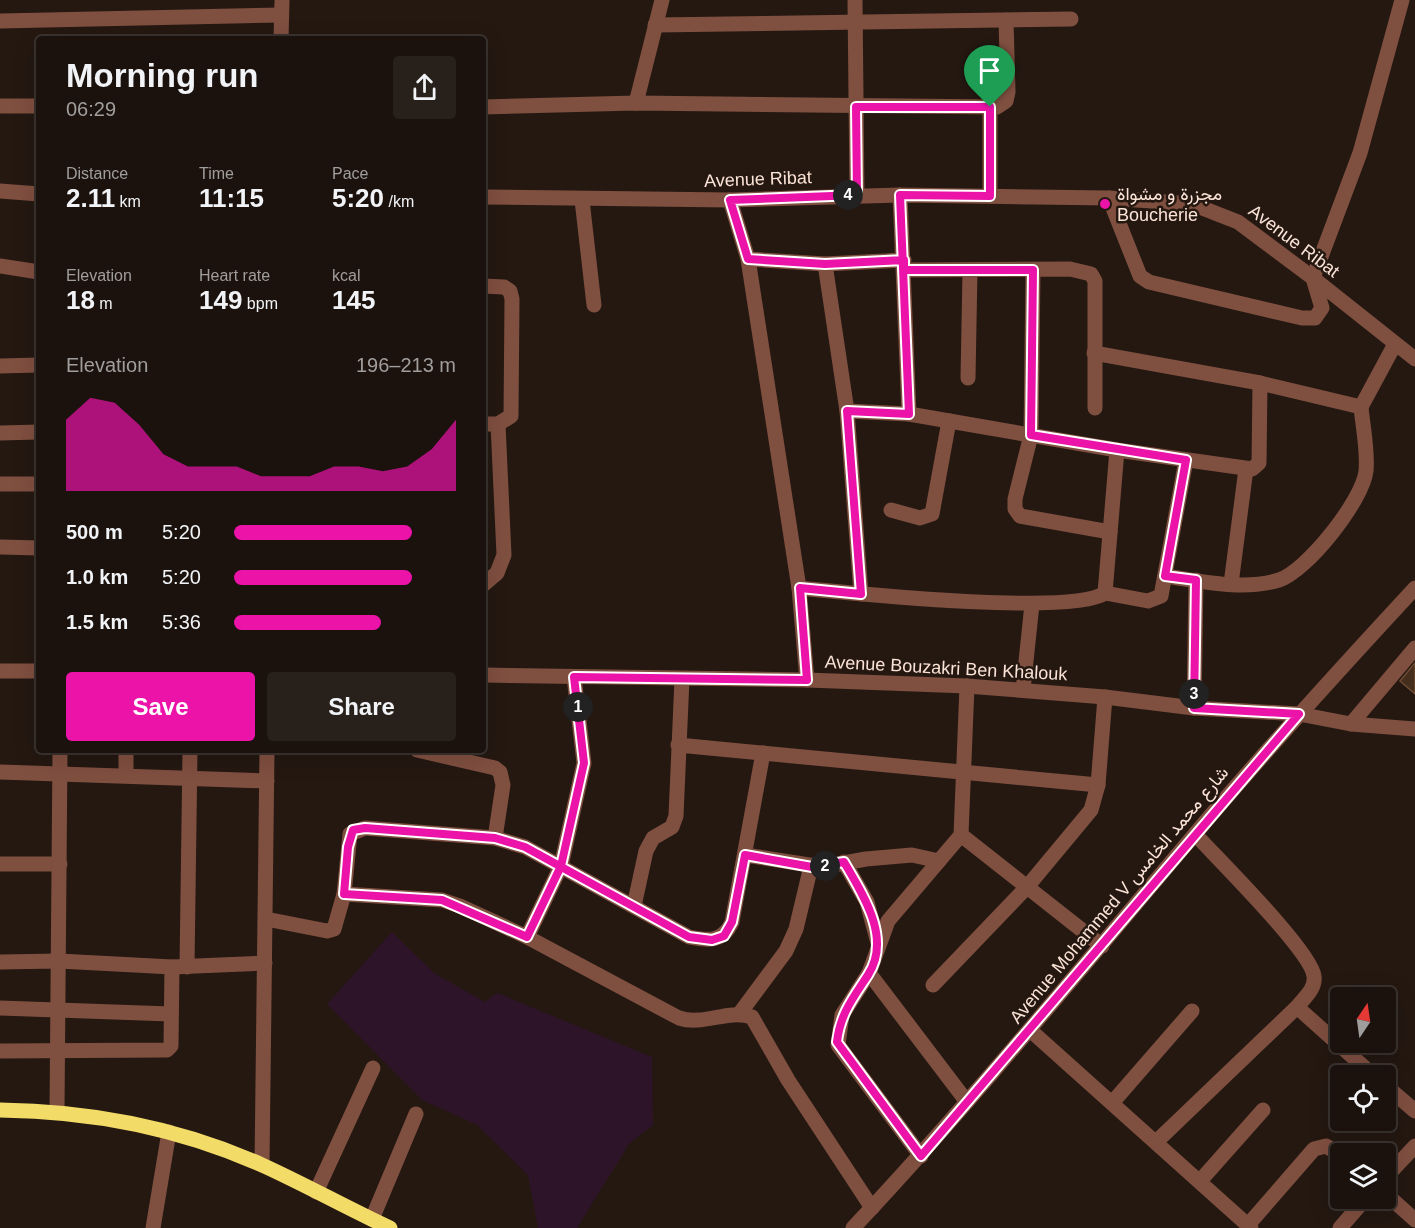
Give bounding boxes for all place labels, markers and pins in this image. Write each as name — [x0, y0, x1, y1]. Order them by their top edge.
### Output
pin — [964, 45, 1015, 107]
pin: 4 — [833, 180, 863, 210]
place label: مجزرة و مشواة Boucherie — [1117, 184, 1222, 225]
marker: مجزرة و مشواة Boucherie — [1098, 197, 1112, 211]
pin: 3 — [1179, 679, 1209, 709]
pin: 1 — [563, 692, 593, 722]
pin: 2 — [810, 851, 840, 881]

